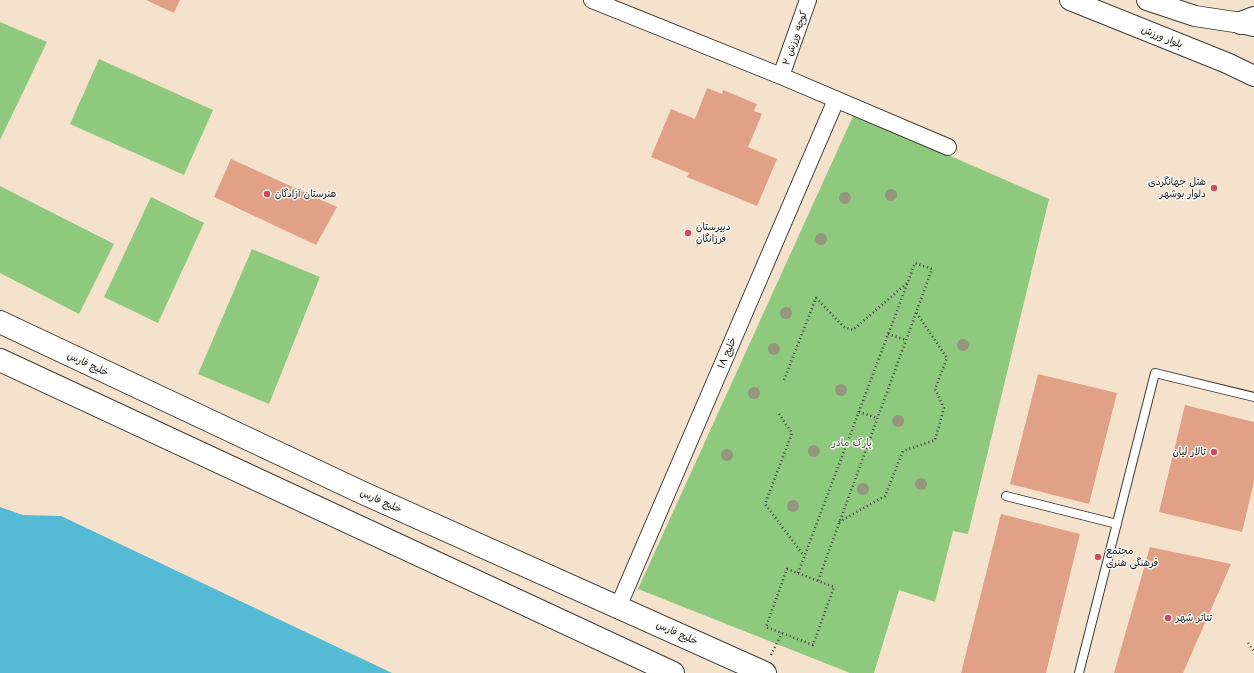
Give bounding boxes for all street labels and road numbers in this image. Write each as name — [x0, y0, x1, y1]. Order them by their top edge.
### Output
street label: کوچه ورزش ۲ — [780, 9, 810, 67]
street label: بلوار ورزش — [1140, 23, 1184, 51]
street label: خلیج ۱۸ — [715, 335, 739, 371]
street label: خلیج فارس — [65, 349, 111, 379]
street label: خلیج فارس — [358, 486, 404, 516]
street label: خلیج فارس — [654, 618, 700, 648]

